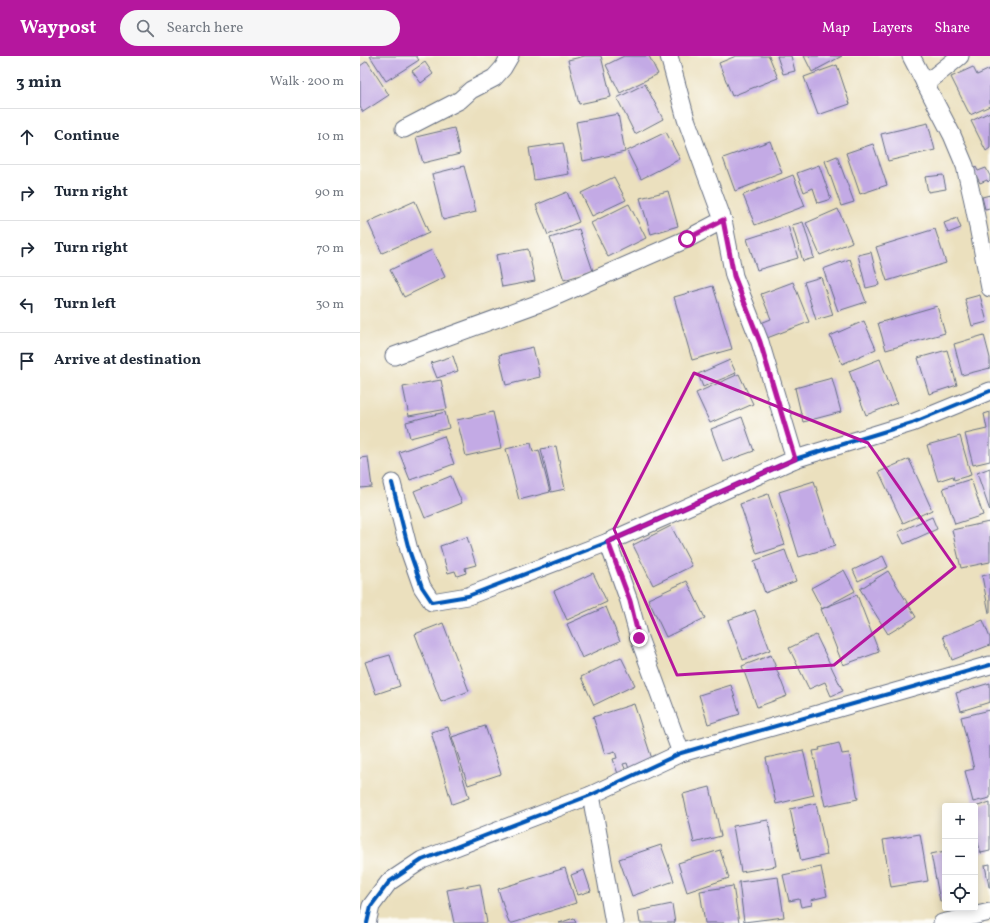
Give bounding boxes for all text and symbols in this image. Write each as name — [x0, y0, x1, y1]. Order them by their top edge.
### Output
search box — [120, 10, 400, 46]
text: Waypost — [20, 15, 96, 41]
icon: search — [134, 17, 156, 39]
text: Search here — [166, 18, 243, 39]
text: Map — [822, 19, 850, 38]
text: Layers — [872, 19, 912, 38]
text: Share — [934, 19, 970, 38]
text: 3 min — [16, 71, 62, 94]
text: Walk · 200 m — [270, 73, 344, 91]
icon: ahead — [16, 126, 38, 148]
text: Continue — [54, 126, 119, 147]
text: 10 m — [317, 128, 344, 146]
icon: right — [16, 182, 38, 204]
text: Turn right — [54, 182, 128, 203]
text: 90 m — [315, 184, 344, 202]
route start — [678, 230, 696, 248]
icon: right — [16, 238, 38, 260]
text: Turn right — [54, 238, 128, 259]
text: 70 m — [316, 240, 344, 258]
icon: left — [16, 294, 38, 316]
text: Turn left — [54, 294, 116, 315]
text: 30 m — [316, 296, 344, 314]
icon: arrive — [16, 350, 38, 372]
text: Arrive at destination — [54, 350, 201, 371]
route end — [630, 629, 648, 647]
map controls — [942, 803, 978, 911]
button: + — [942, 803, 978, 839]
button: − — [942, 839, 978, 875]
button: locate — [942, 875, 978, 911]

